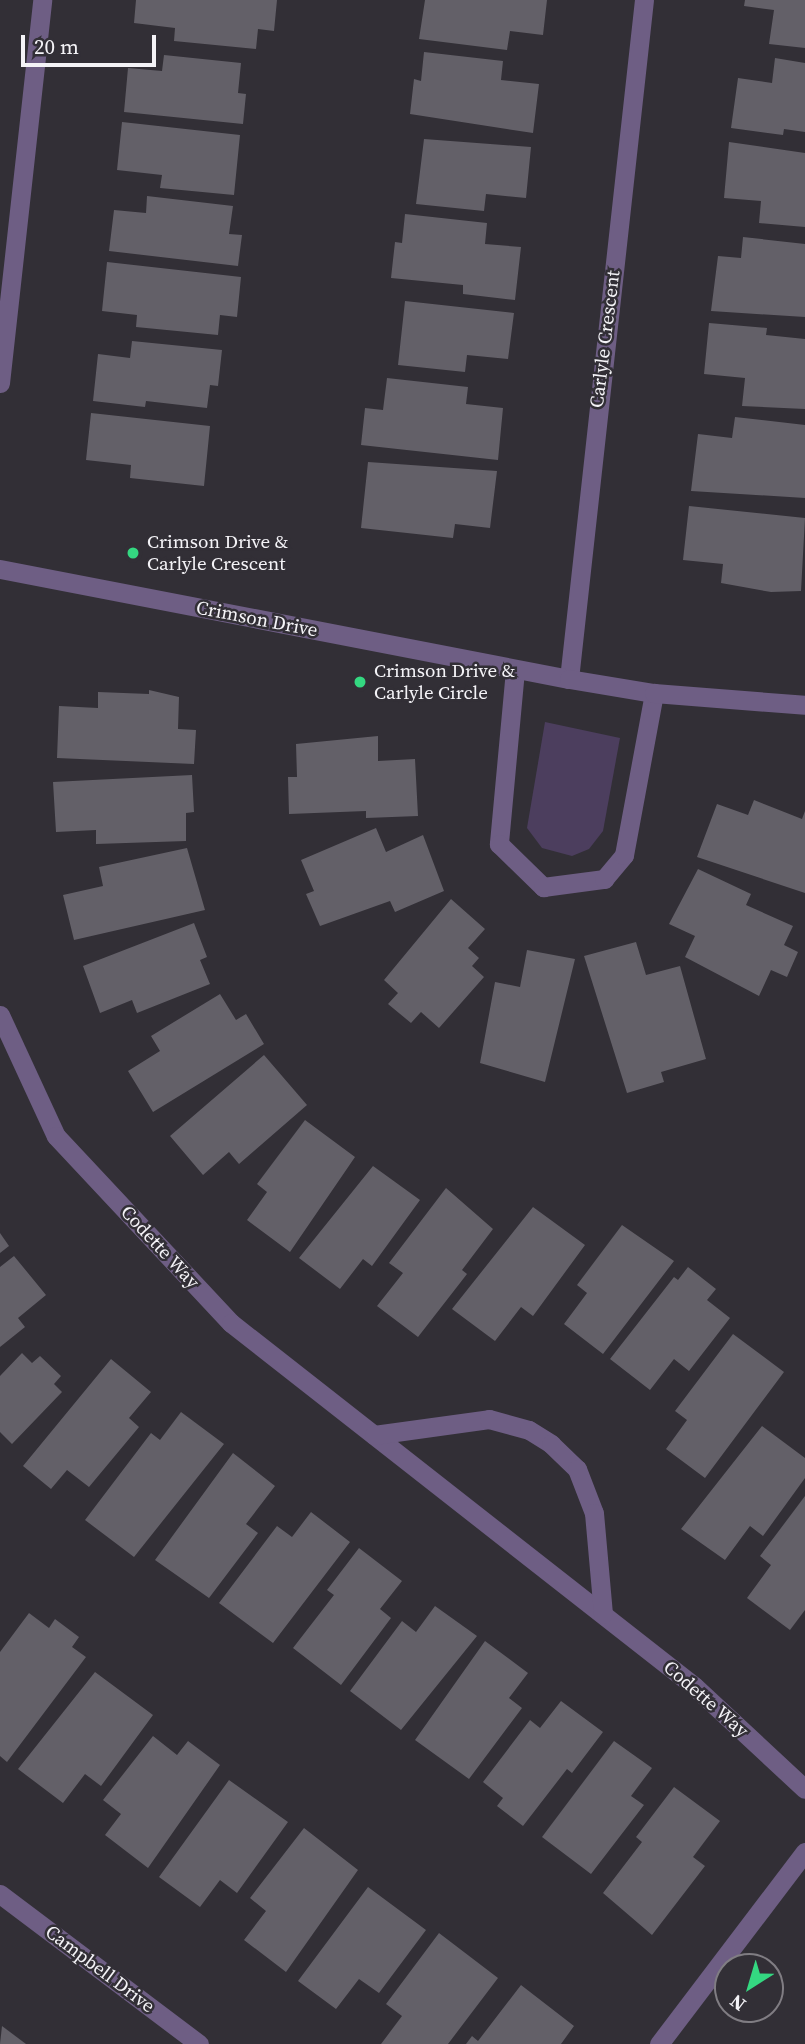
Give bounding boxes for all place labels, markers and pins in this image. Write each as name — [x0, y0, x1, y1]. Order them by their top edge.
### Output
place label: Crimson Drive & Carlyle Crescent — [147, 531, 288, 575]
marker: Crimson Drive & Carlyle Crescent — [125, 545, 141, 561]
place label: Crimson Drive & Carlyle Circle — [374, 660, 515, 704]
marker: Crimson Drive & Carlyle Circle — [352, 674, 368, 690]

